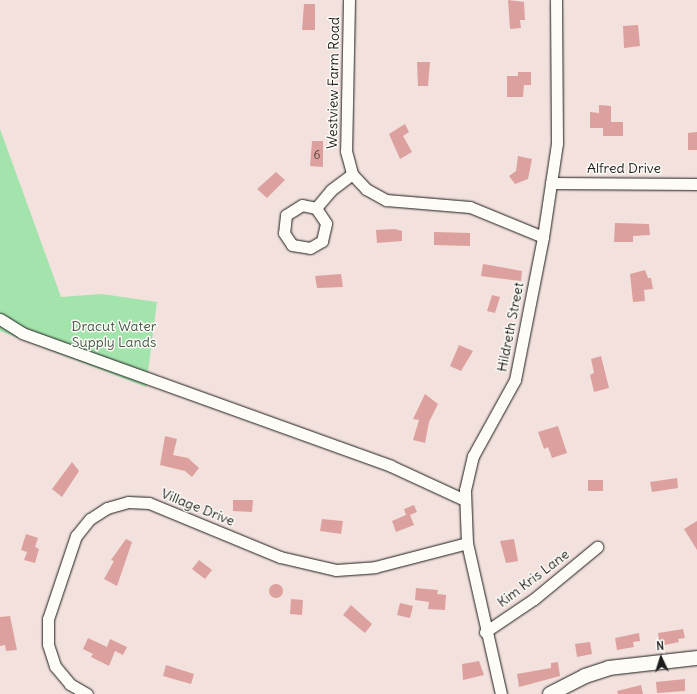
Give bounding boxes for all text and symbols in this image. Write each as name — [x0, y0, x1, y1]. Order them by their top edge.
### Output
street label: Westview Farm Road — [323, 17, 343, 149]
house number: 6 — [314, 148, 320, 162]
street label: Alfred Drive — [587, 160, 661, 176]
street label: Hildreth Street — [493, 281, 527, 373]
park label: Dracut Water Supply Lands — [72, 318, 156, 350]
street label: Village Drive — [159, 485, 237, 529]
street label: Kim Kris Lane — [494, 545, 572, 611]
north arrow — [641, 638, 681, 678]
text: N — [656, 639, 664, 653]

